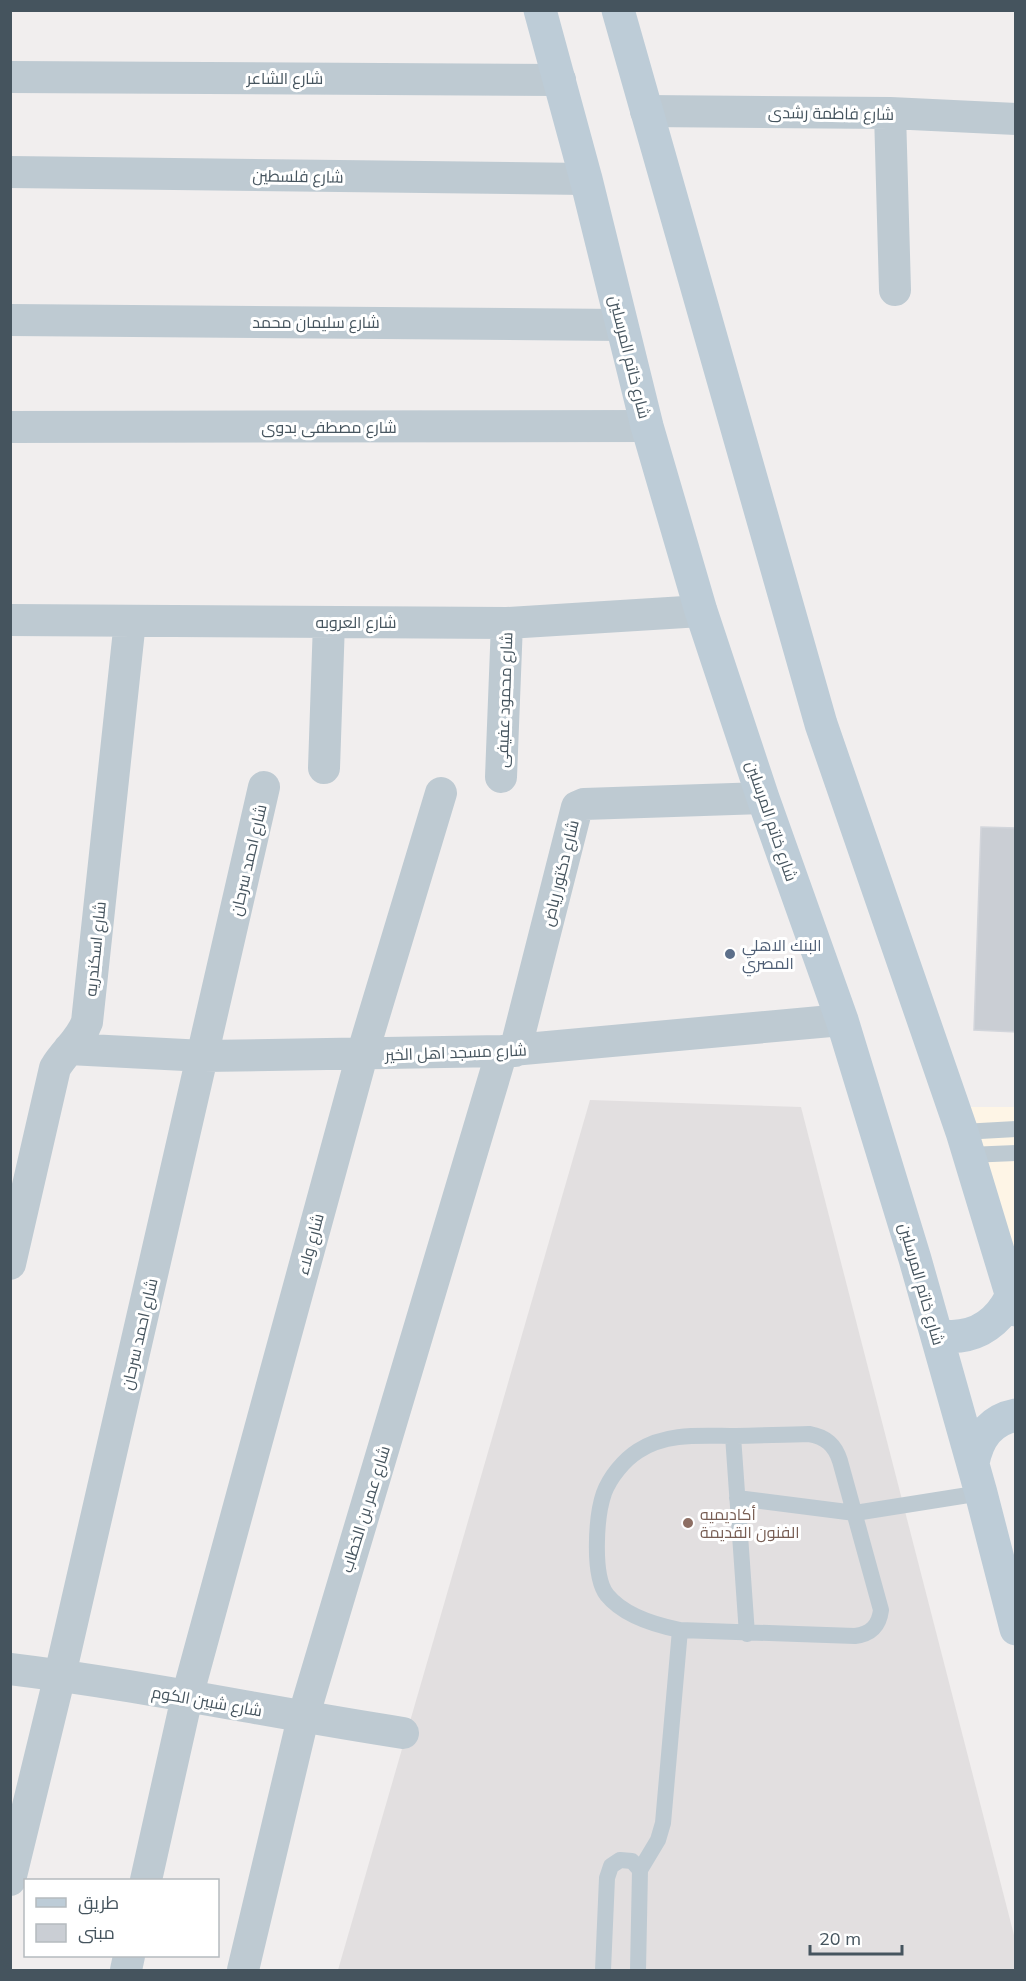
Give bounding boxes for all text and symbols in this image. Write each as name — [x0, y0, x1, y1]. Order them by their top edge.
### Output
street label: شارع الشاعر — [246, 68, 323, 90]
street label: شارع فاطمة رشدى — [768, 102, 894, 126]
street label: شارع فلسطين — [252, 165, 344, 189]
street label: شارع خاتم المرسلين — [603, 293, 655, 421]
street label: شارع سليمان محمد — [252, 312, 380, 334]
street label: شارع مصطفى بدوى — [261, 417, 397, 439]
street label: شارع العروبه — [315, 612, 397, 634]
street label: شارع محمود عفيفى — [492, 632, 518, 768]
street label: شارع خاتم المرسلين — [740, 758, 802, 885]
street label: شارع احمد سرحان — [225, 802, 273, 918]
street label: شارع دكتور رياض — [537, 818, 585, 929]
street label: شارع اسكندريه — [80, 900, 112, 998]
place label: البنك الاهلي المصري — [742, 935, 822, 977]
marker: البنك الاهلي المصري — [723, 947, 737, 961]
street label: شارع مسجد اهل الخير — [384, 1040, 527, 1067]
street label: شارع ولاء — [292, 1211, 330, 1277]
street label: شارع خاتم المرسلين — [893, 1221, 949, 1348]
street label: شارع احمد سرحان — [116, 1276, 164, 1392]
street label: شارع عمر بن الخطاب — [336, 1443, 396, 1576]
place label: أكاديميه الفنون القديمة — [700, 1504, 800, 1543]
marker: أكاديميه الفنون القديمة — [681, 1516, 695, 1530]
street label: شارع شبين الكوم — [150, 1681, 264, 1723]
legend — [24, 1879, 219, 1957]
text: طريق — [78, 1891, 119, 1915]
scale bar — [810, 1918, 902, 1956]
text: مبنى — [78, 1921, 115, 1944]
text: 20 m — [819, 1927, 861, 1950]

